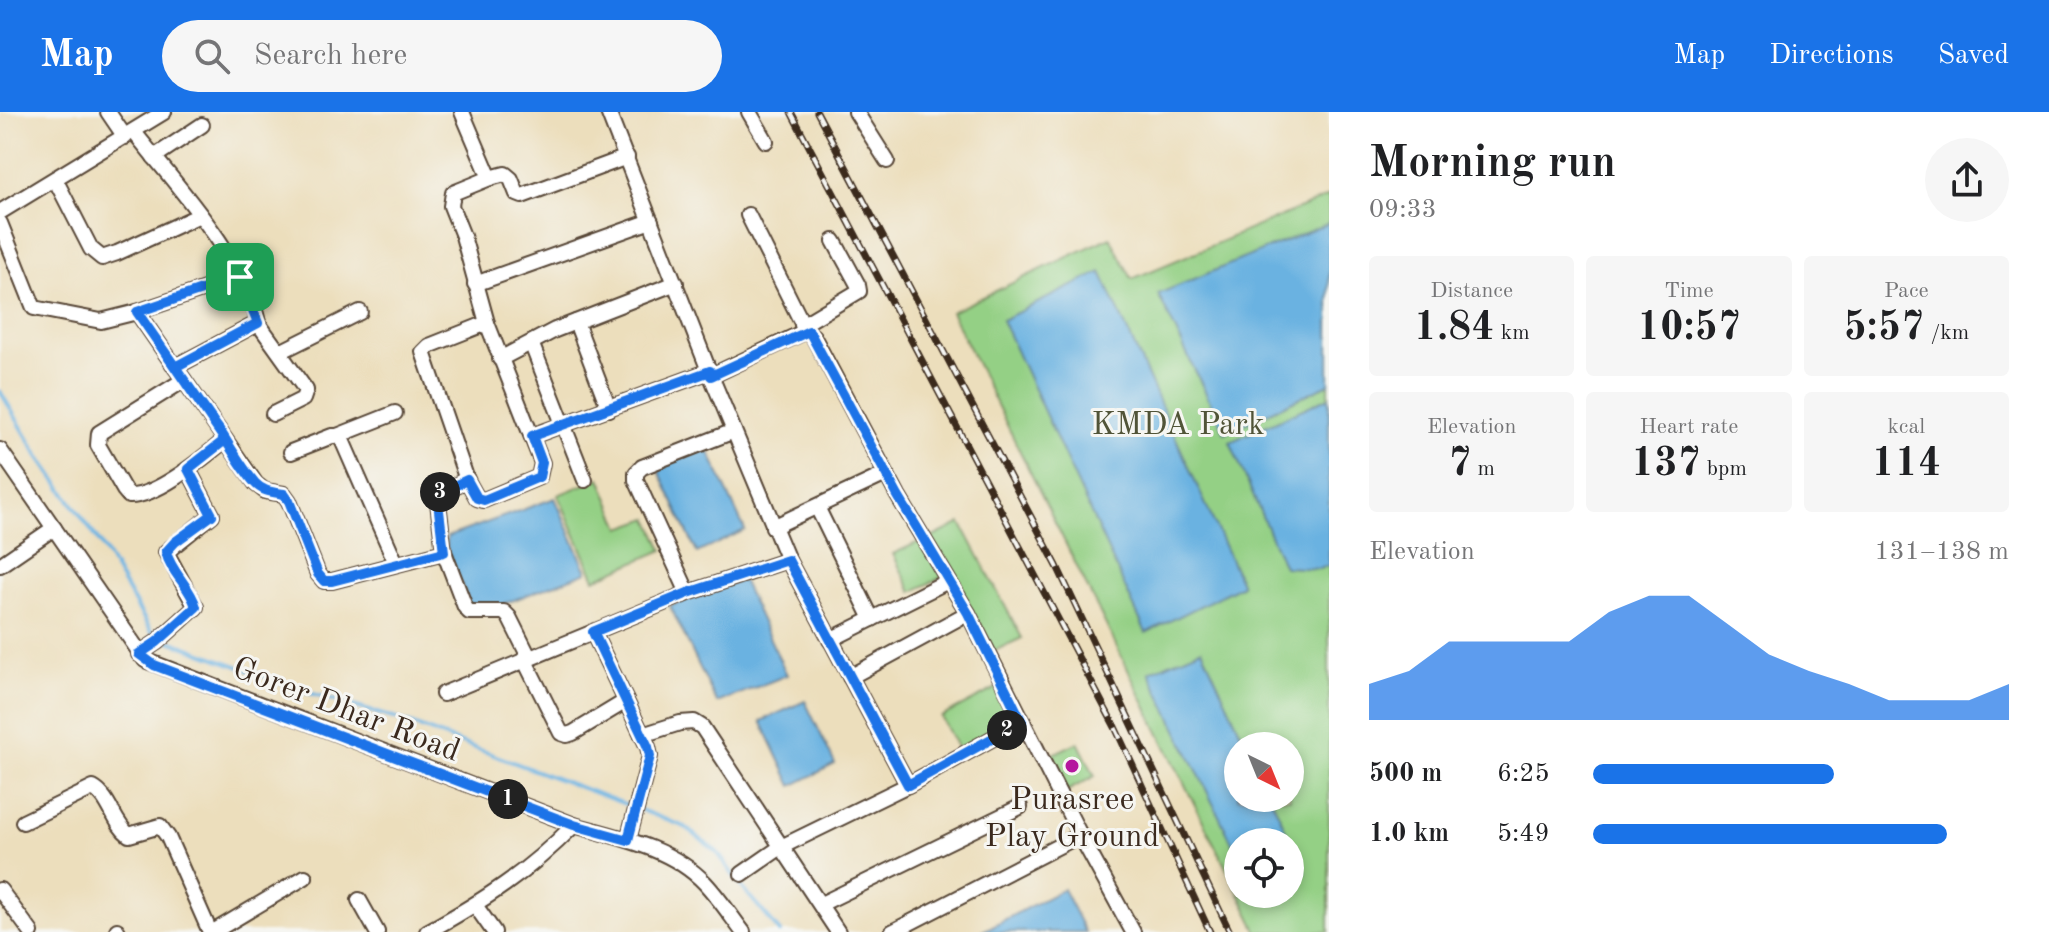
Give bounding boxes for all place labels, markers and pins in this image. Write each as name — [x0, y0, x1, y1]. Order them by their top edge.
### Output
pin — [206, 243, 274, 311]
pin: 3 — [420, 472, 460, 512]
pin: 2 — [987, 710, 1027, 750]
marker: Purasree Play Ground — [1063, 757, 1081, 775]
pin: 1 — [488, 779, 528, 819]
place label: Purasree Play Ground — [985, 785, 1159, 854]

